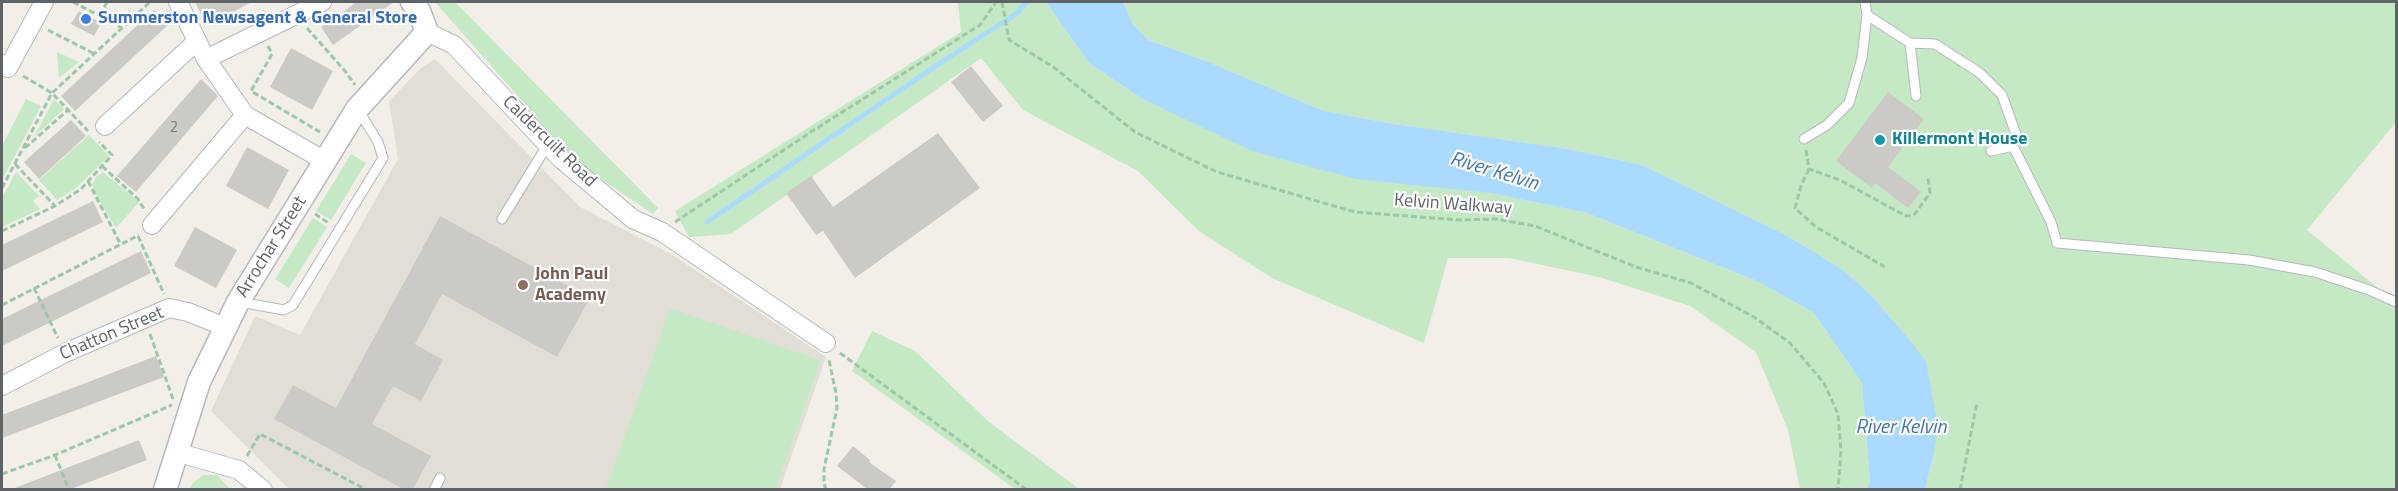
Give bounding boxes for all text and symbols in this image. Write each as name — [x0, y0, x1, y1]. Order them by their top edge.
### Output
place label: Summerston Newsagent & General Store — [98, 8, 417, 30]
marker: Summerston Newsagent & General Store — [79, 12, 93, 26]
street label: Caldercuilt Road — [497, 92, 601, 192]
house number: 2 — [170, 119, 178, 137]
place label: Killermont House — [1892, 129, 2027, 151]
marker: Killermont House — [1873, 133, 1887, 147]
water label: River Kelvin — [1447, 147, 1541, 197]
street label: Kelvin Walkway — [1393, 190, 1513, 220]
street label: Arrochar Street — [232, 192, 312, 302]
place label: John Paul Academy — [535, 264, 608, 306]
marker: John Paul Academy — [516, 278, 530, 292]
street label: Chatton Street — [57, 302, 167, 366]
water label: River Kelvin — [1856, 416, 1946, 440]

